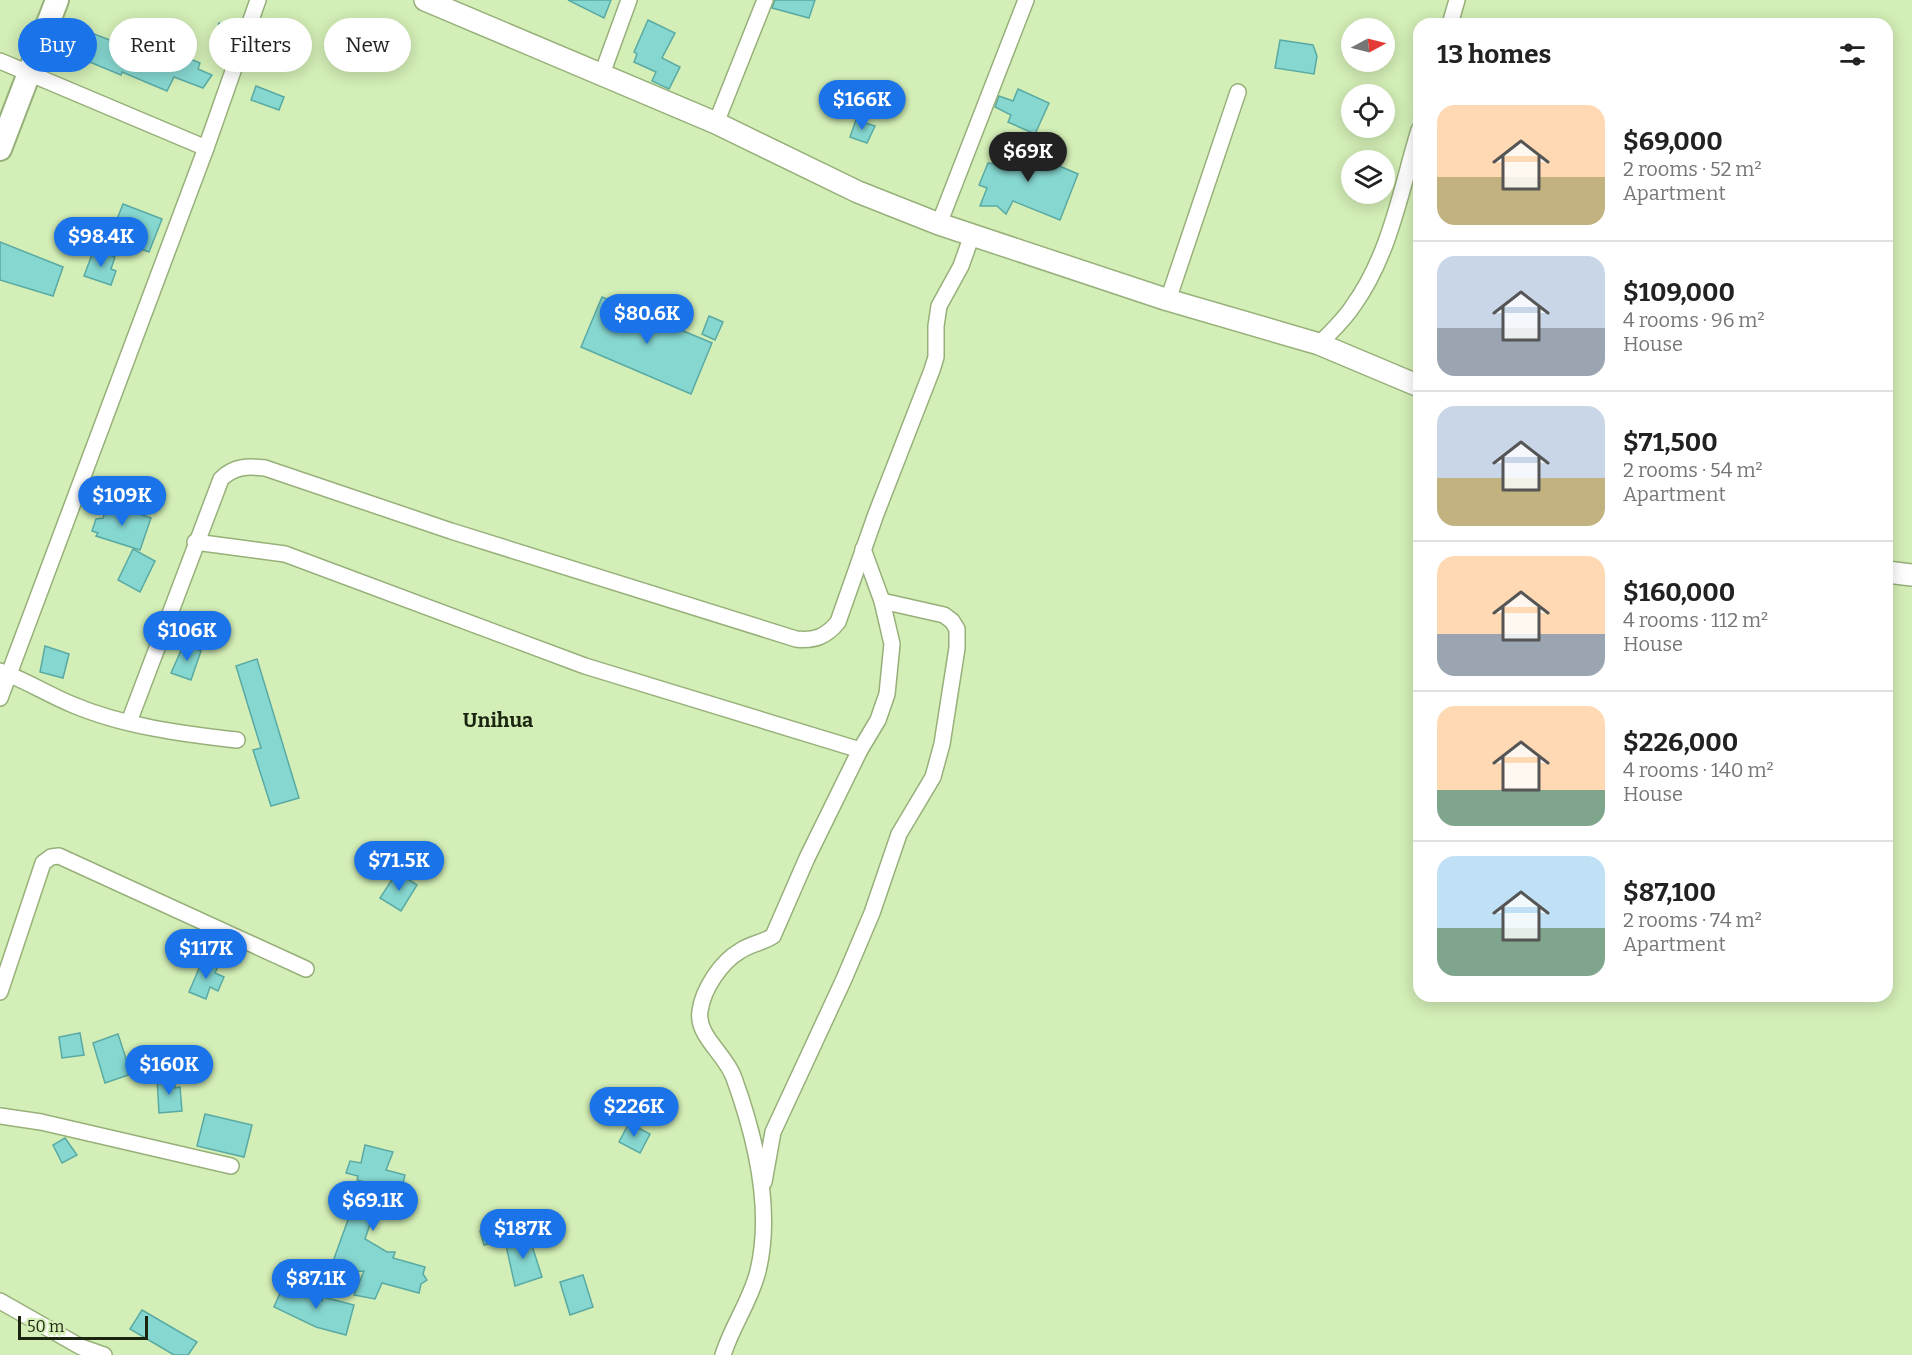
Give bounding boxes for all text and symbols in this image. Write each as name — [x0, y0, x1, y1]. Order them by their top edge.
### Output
chip: Buy — [18, 18, 97, 72]
chip: Rent — [109, 18, 197, 72]
chip: Filters — [209, 18, 312, 72]
chip: New — [324, 18, 411, 72]
north arrow — [1341, 18, 1395, 72]
map controls — [1341, 18, 1395, 204]
icon: filters — [1836, 38, 1869, 71]
text: 13 homes — [1437, 39, 1551, 70]
pin: $166K — [820, 80, 904, 131]
button: locate — [1341, 84, 1395, 138]
text: $166K — [833, 87, 891, 111]
text: $69,000 — [1623, 126, 1723, 157]
icon: home — [1485, 129, 1557, 201]
pin: $69K — [992, 132, 1064, 183]
text: $69K — [1003, 139, 1053, 163]
button: layers — [1341, 150, 1395, 204]
text: 2 rooms · 52 m² — [1623, 157, 1762, 181]
text: Apartment — [1623, 181, 1726, 205]
pin: $98.4K — [52, 217, 150, 268]
text: $98.4K — [68, 224, 134, 248]
text: $109,000 — [1623, 277, 1735, 308]
icon: home — [1485, 280, 1557, 352]
pin: $80.6K — [598, 294, 696, 345]
text: $80.6K — [614, 301, 680, 325]
text: 4 rooms · 96 m² — [1623, 308, 1765, 332]
text: House — [1623, 332, 1683, 356]
text: $71,500 — [1623, 427, 1718, 458]
icon: home — [1485, 430, 1557, 502]
text: 2 rooms · 54 m² — [1623, 458, 1763, 482]
pin: $109K — [80, 476, 164, 527]
text: Apartment — [1623, 482, 1726, 506]
text: $109K — [92, 483, 152, 507]
text: $160,000 — [1623, 577, 1735, 608]
icon: home — [1485, 580, 1557, 652]
text: 4 rooms · 112 m² — [1623, 608, 1768, 632]
pin: $106K — [145, 611, 229, 662]
text: $106K — [157, 618, 217, 642]
text: House — [1623, 632, 1683, 656]
district label: Unihua — [463, 708, 533, 732]
text: $226,000 — [1623, 727, 1738, 758]
icon: home — [1485, 730, 1557, 802]
text: 4 rooms · 140 m² — [1623, 758, 1774, 782]
text: House — [1623, 782, 1683, 806]
pin: $71.5K — [350, 841, 448, 892]
text: $71.5K — [368, 848, 430, 872]
text: $87,100 — [1623, 877, 1716, 908]
icon: home — [1485, 880, 1557, 952]
text: 2 rooms · 74 m² — [1623, 908, 1762, 932]
pin: $117K — [164, 929, 248, 980]
text: Apartment — [1623, 932, 1726, 956]
text: $117K — [179, 936, 233, 960]
pin: $160K — [127, 1045, 211, 1096]
text: $160K — [139, 1052, 199, 1076]
pin: $226K — [592, 1087, 676, 1138]
text: $226K — [604, 1094, 664, 1118]
pin: $69.1K — [324, 1181, 422, 1232]
text: $69.1K — [342, 1188, 404, 1212]
pin: $187K — [481, 1209, 565, 1260]
text: $187K — [494, 1216, 552, 1240]
pin: $87.1K — [267, 1259, 365, 1310]
text: $87.1K — [286, 1266, 346, 1290]
scale bar — [18, 1313, 148, 1340]
text: 50 m — [27, 1317, 64, 1336]

